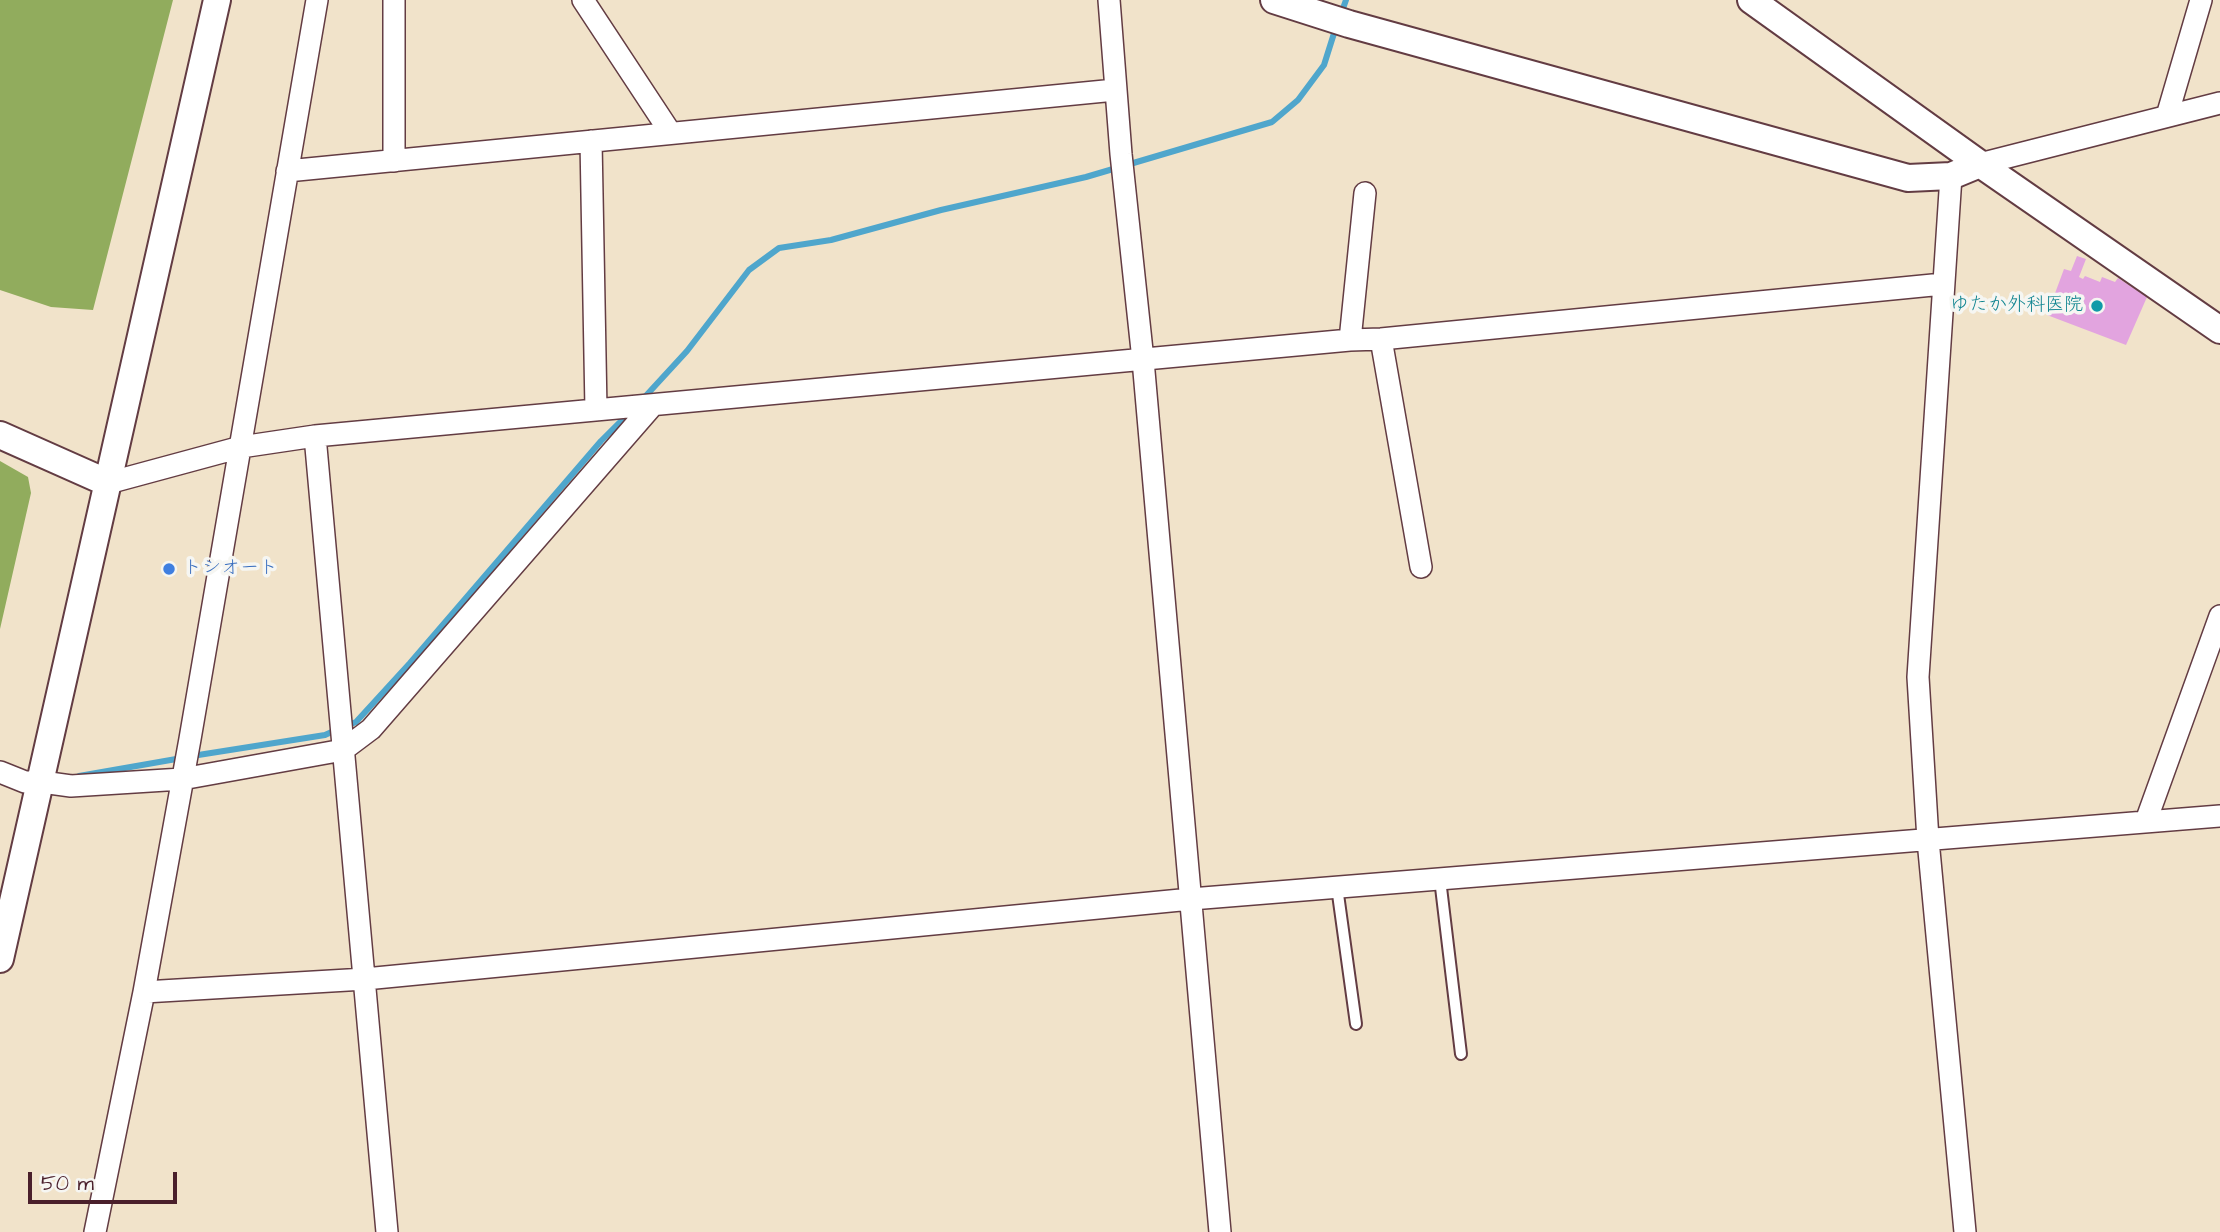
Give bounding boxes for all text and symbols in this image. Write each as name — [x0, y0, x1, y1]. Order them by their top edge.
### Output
place label: ゆたか外科医院 — [1950, 295, 2083, 317]
marker: ゆたか外科医院 — [2089, 298, 2105, 314]
place label: トシオート — [183, 558, 278, 580]
marker: トシオート — [161, 561, 177, 577]
scale bar — [32, 1158, 180, 1202]
text: 50 m — [41, 1169, 94, 1198]

